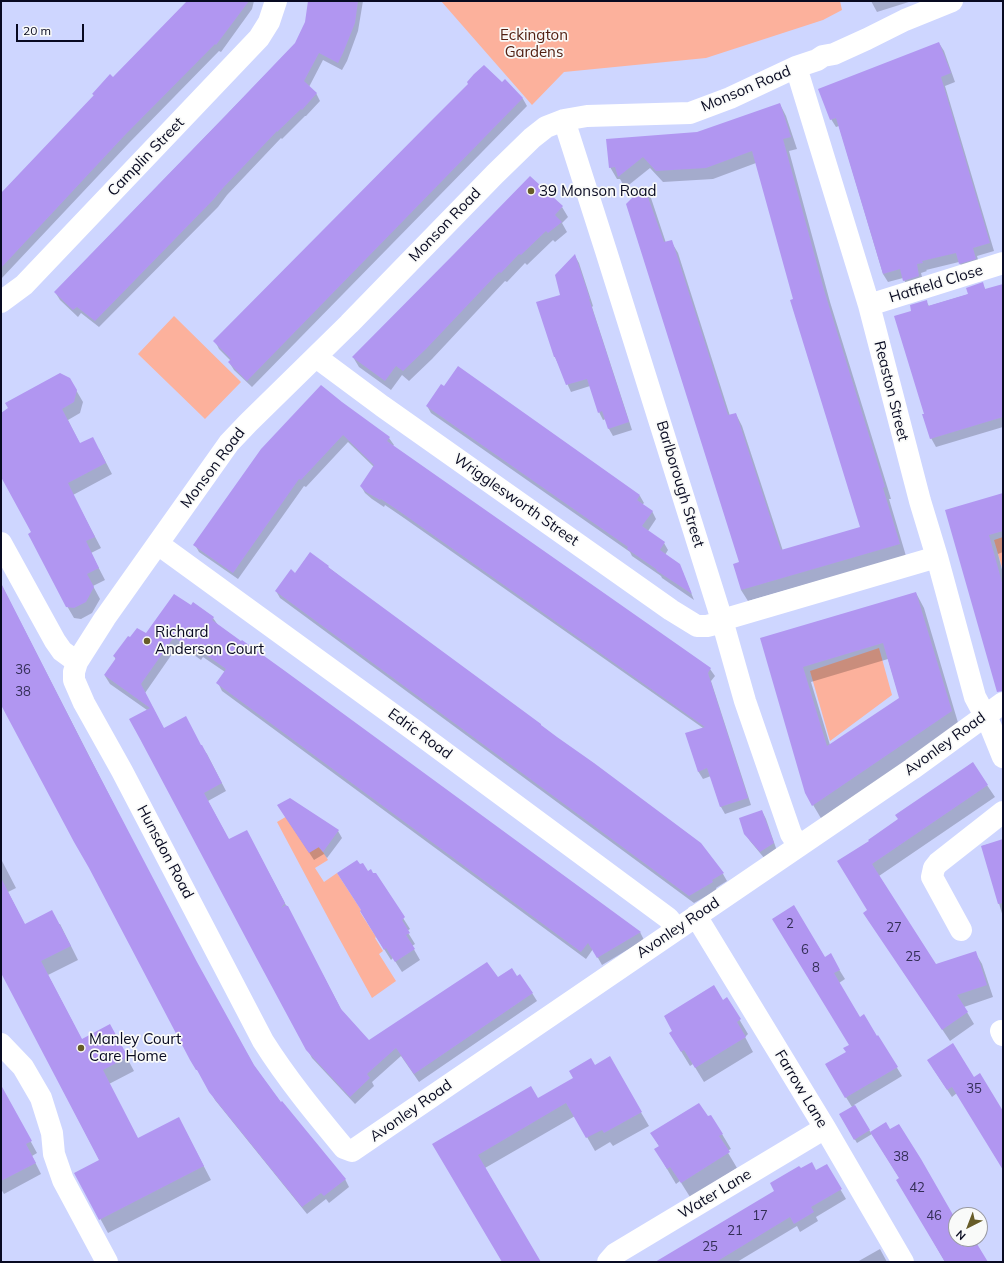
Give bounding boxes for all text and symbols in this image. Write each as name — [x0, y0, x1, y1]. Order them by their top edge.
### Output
scale bar — [18, 16, 86, 42]
text: 20 m — [23, 23, 51, 38]
park label: Eckington Gardens — [500, 26, 568, 61]
street label: Monson Road — [698, 62, 794, 116]
street label: Camplin Street — [104, 114, 188, 200]
place label: 39 Monson Road — [539, 182, 657, 200]
street label: Monson Road — [405, 184, 485, 266]
marker: 39 Monson Road — [526, 186, 536, 196]
street label: Hatfield Close — [887, 261, 985, 307]
street label: Reaston Street — [870, 339, 912, 443]
street label: Barlborough Street — [652, 418, 708, 550]
street label: Monson Road — [177, 424, 249, 512]
street label: Wrigglesworth Street — [450, 450, 582, 550]
place label: Richard Anderson Court — [155, 623, 264, 658]
marker: Richard Anderson Court — [142, 636, 152, 646]
house number: 36 — [15, 662, 31, 678]
house number: 38 — [15, 684, 31, 700]
street label: Edric Road — [384, 705, 456, 763]
street label: Avonley Road — [901, 708, 989, 780]
street label: Hunsdon Road — [133, 802, 197, 902]
street label: Avonley Road — [633, 894, 723, 962]
house number: 2 — [786, 916, 794, 932]
house number: 27 — [886, 920, 902, 936]
house number: 6 — [801, 942, 809, 958]
house number: 25 — [905, 949, 921, 965]
house number: 8 — [812, 960, 820, 976]
place label: Manley Court Care Home — [89, 1030, 181, 1065]
marker: Manley Court Care Home — [76, 1043, 86, 1053]
street label: Farrow Lane — [771, 1047, 831, 1131]
street label: Avonley Road — [366, 1076, 456, 1146]
house number: 35 — [966, 1081, 982, 1097]
house number: 38 — [893, 1149, 909, 1165]
street label: Water Lane — [675, 1165, 755, 1223]
house number: 42 — [909, 1180, 925, 1196]
north arrow — [948, 1207, 988, 1247]
house number: 17 — [752, 1208, 768, 1224]
house number: 46 — [926, 1208, 942, 1224]
house number: 21 — [727, 1223, 743, 1239]
text: N — [953, 1227, 968, 1243]
house number: 25 — [702, 1239, 718, 1255]

